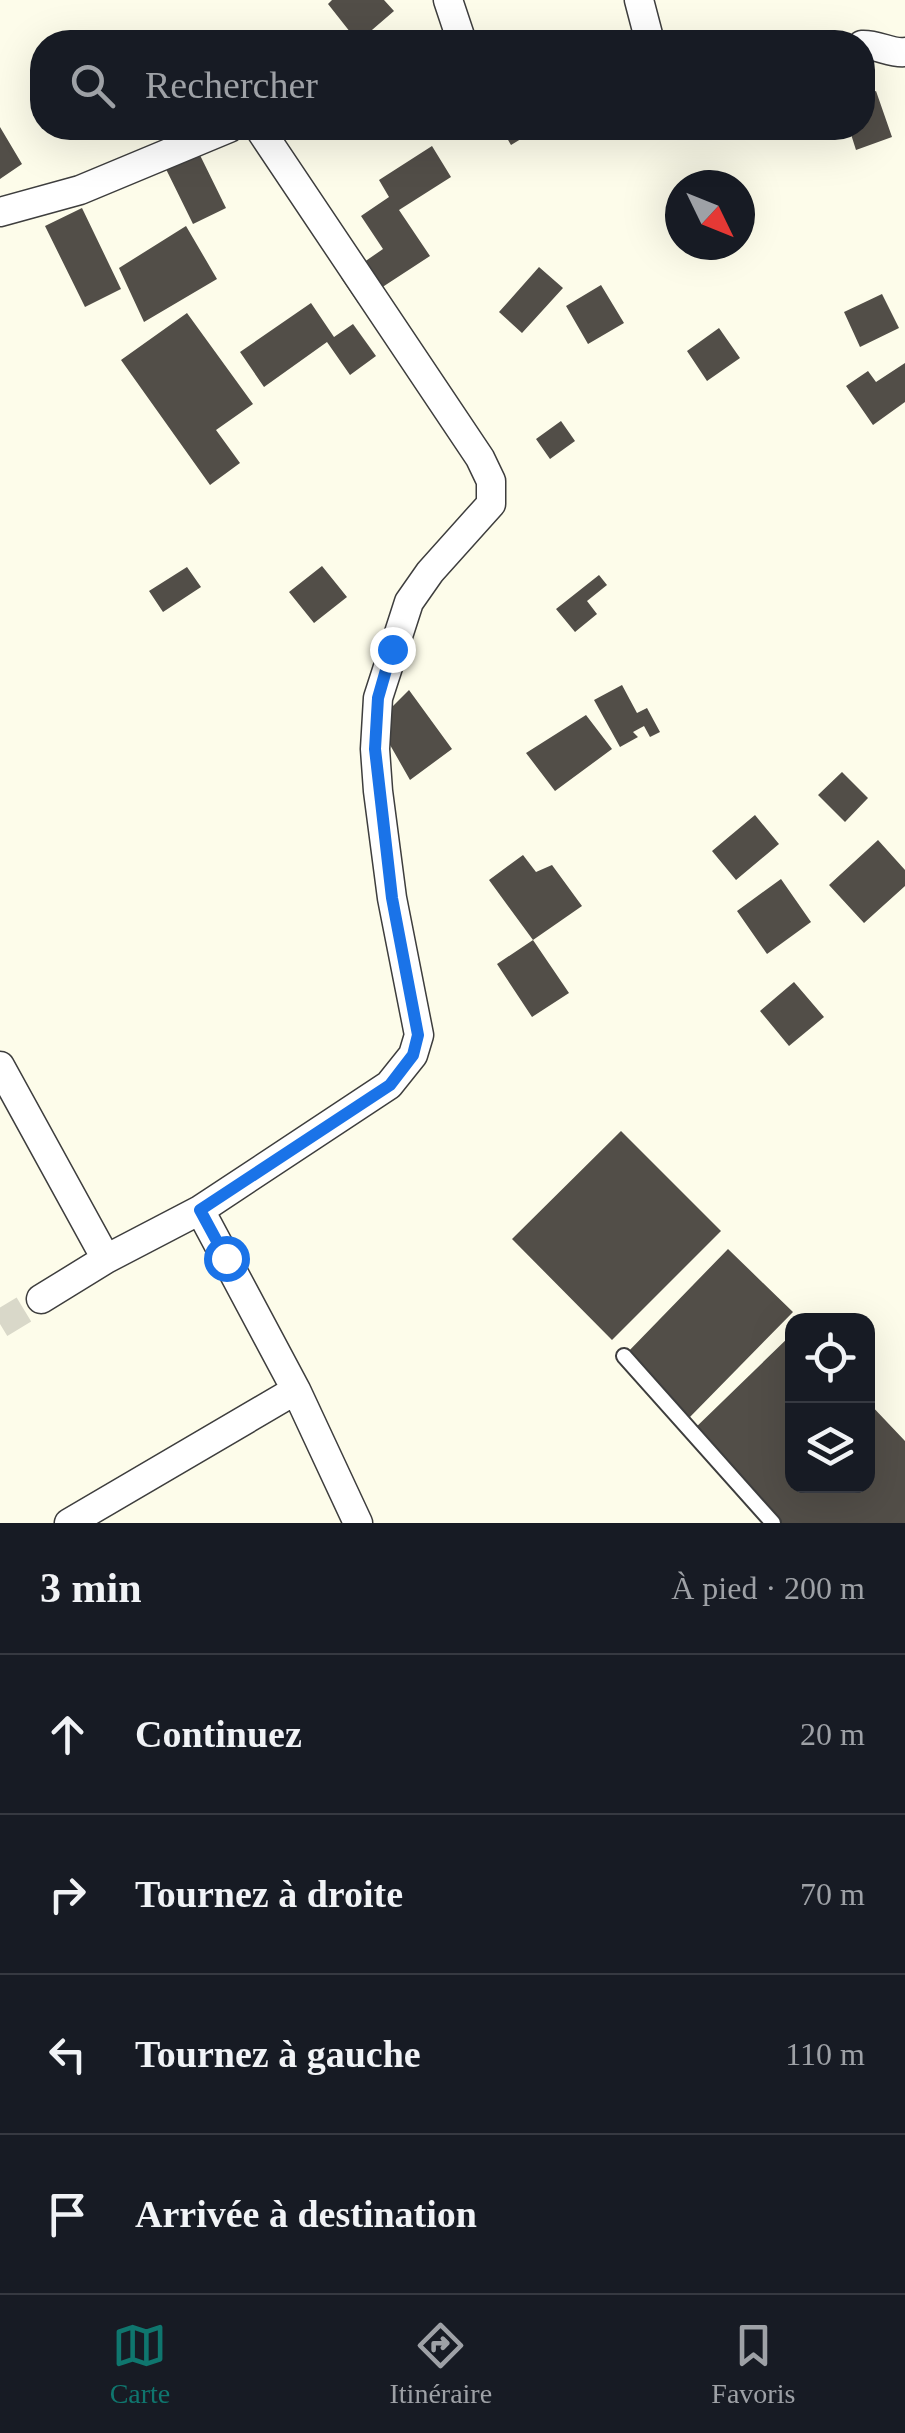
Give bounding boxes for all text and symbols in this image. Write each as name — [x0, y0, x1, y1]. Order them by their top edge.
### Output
search box — [30, 30, 875, 140]
icon: search — [65, 58, 120, 113]
text: Rechercher — [145, 64, 318, 106]
north arrow — [665, 170, 755, 260]
route end — [370, 627, 416, 673]
route start — [204, 1236, 250, 1282]
map controls — [785, 1313, 875, 1493]
button: locate — [785, 1313, 875, 1403]
button: layers — [785, 1403, 875, 1493]
text: 3 min — [40, 1565, 142, 1611]
text: À pied · 200 m — [671, 1570, 865, 1606]
icon: ahead — [40, 1707, 95, 1762]
text: Continuez — [135, 1713, 302, 1755]
text: 20 m — [800, 1716, 865, 1752]
icon: right — [40, 1867, 95, 1922]
text: Tournez à droite — [135, 1873, 403, 1915]
text: 70 m — [800, 1876, 865, 1912]
icon: left — [40, 2027, 95, 2082]
text: Tournez à gauche — [135, 2033, 421, 2075]
text: 110 m — [785, 2036, 865, 2072]
icon: arrive — [40, 2187, 95, 2242]
text: Arrivée à destination — [135, 2193, 477, 2235]
tab: Carte — [110, 2318, 170, 2410]
tab: Itinéraire — [390, 2318, 492, 2410]
tab: Favoris — [711, 2318, 795, 2410]

